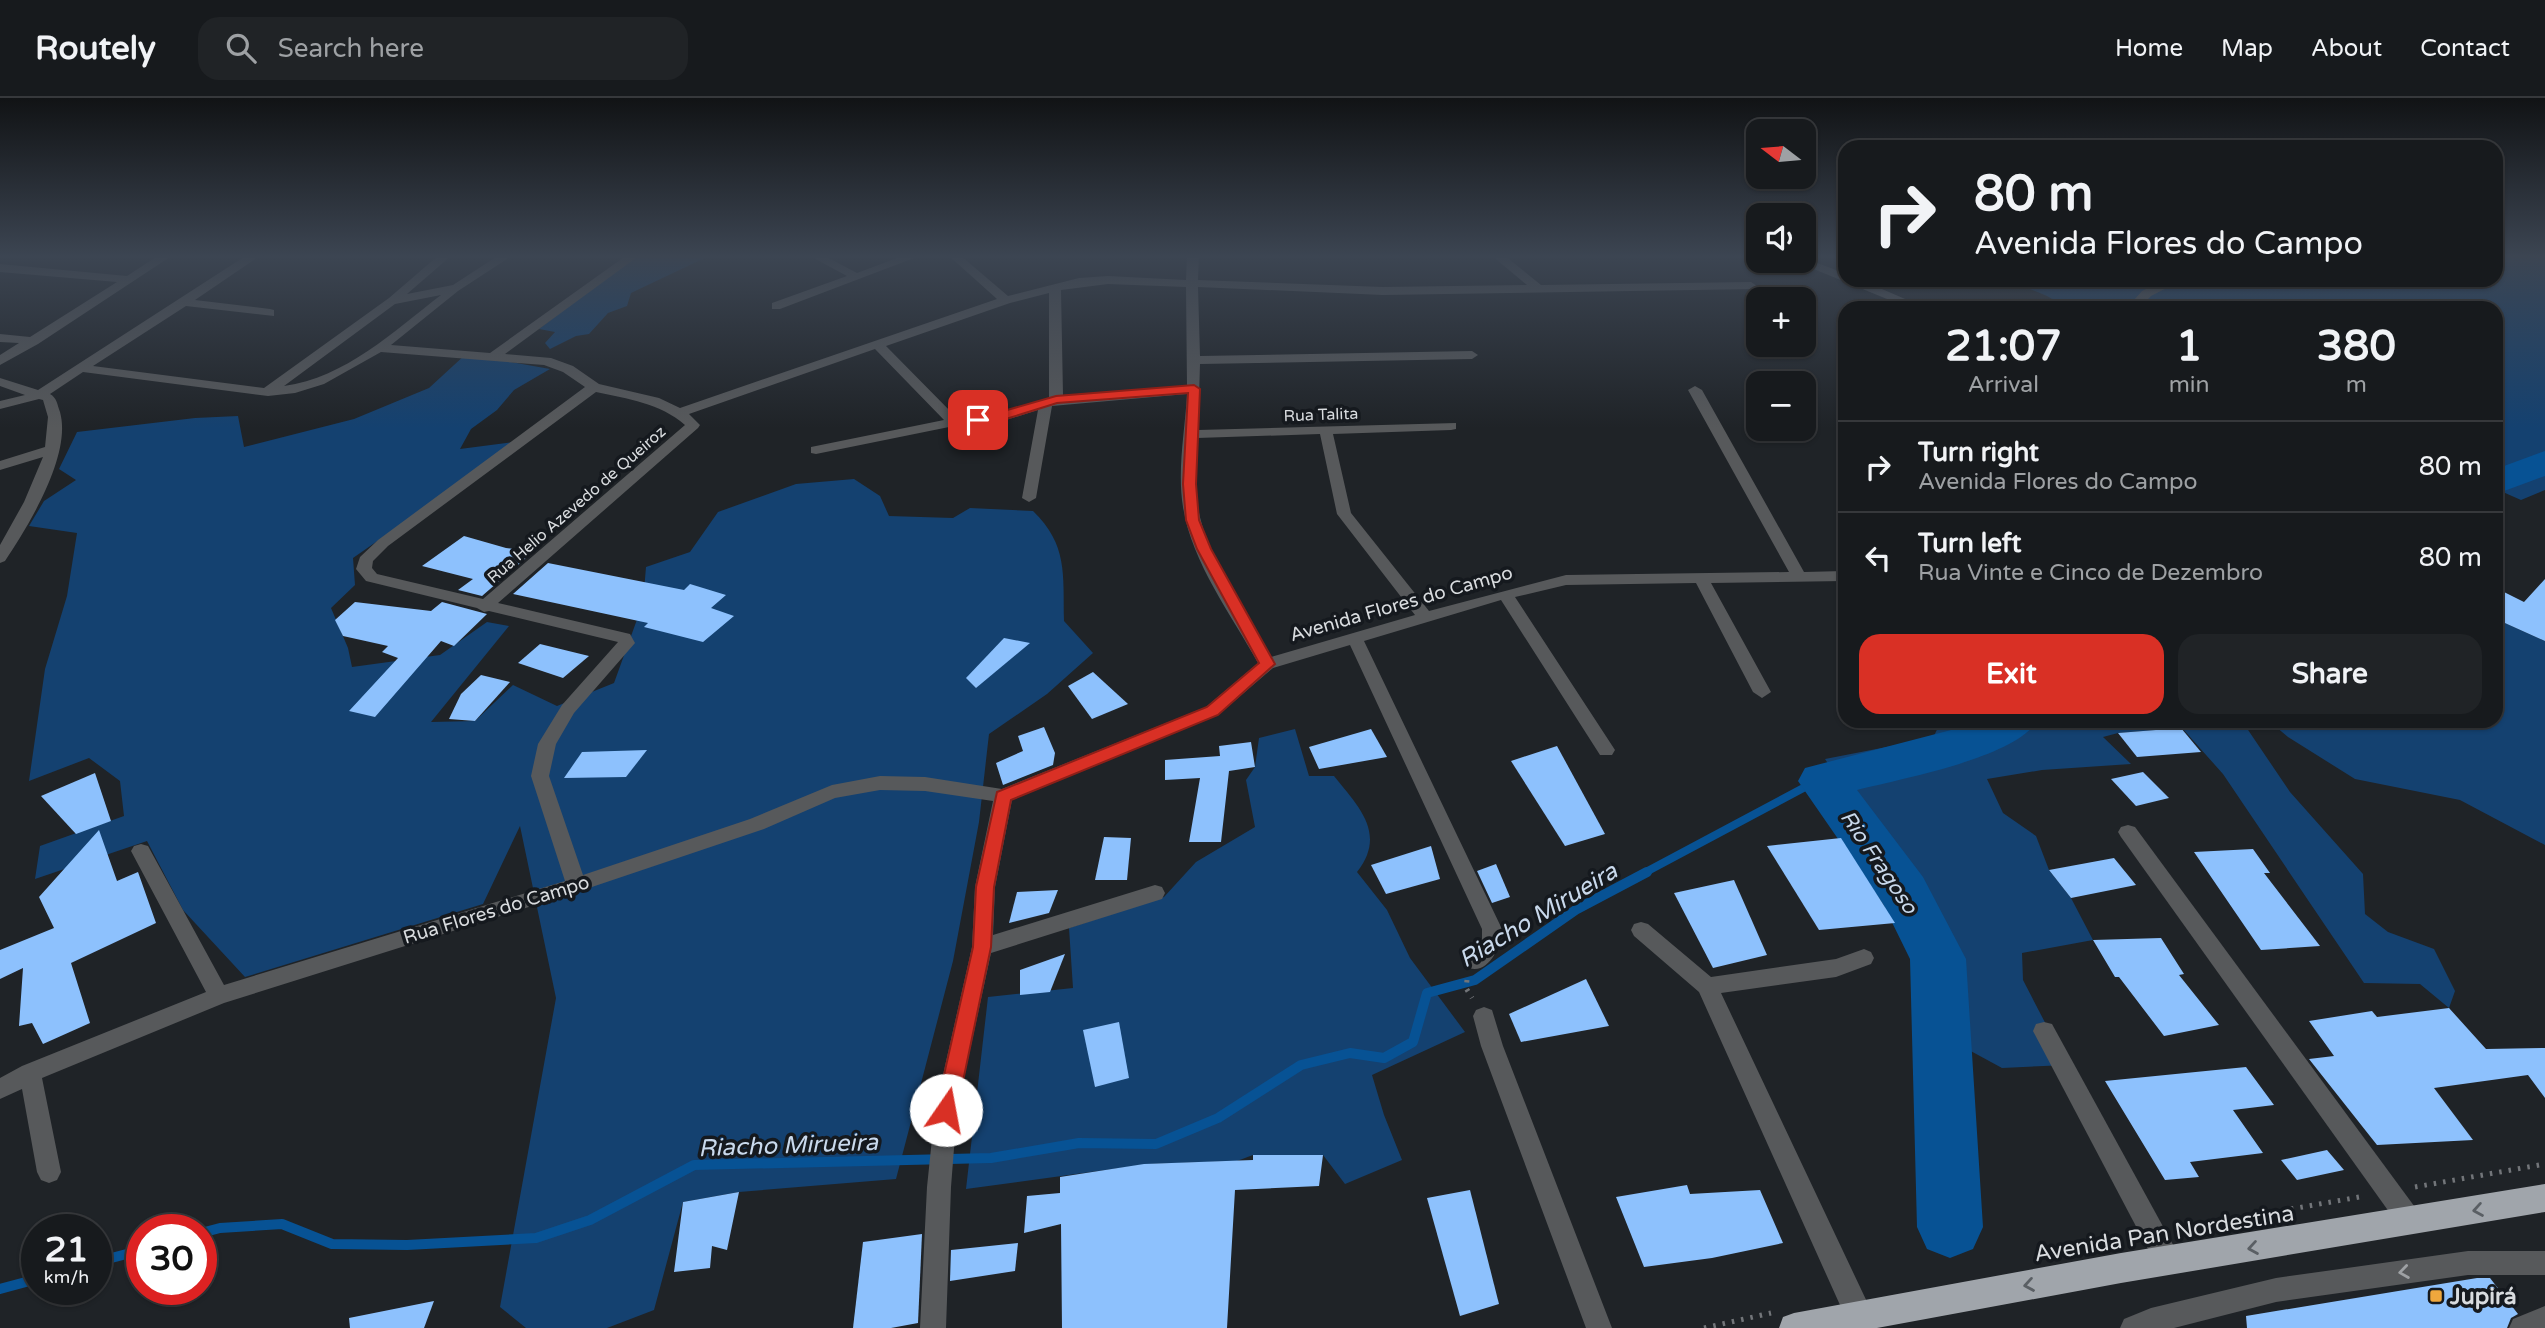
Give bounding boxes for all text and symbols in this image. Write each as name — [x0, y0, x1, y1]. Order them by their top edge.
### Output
search box — [198, 17, 688, 80]
text: Routely — [35, 29, 156, 68]
icon: search — [222, 29, 260, 67]
text: Search here — [278, 33, 424, 64]
text: Home — [2115, 34, 2183, 63]
text: Map — [2221, 34, 2273, 63]
text: About — [2311, 34, 2382, 63]
text: Contact — [2420, 34, 2510, 63]
north arrow — [1746, 119, 1816, 189]
map controls — [1746, 119, 1816, 441]
text: 80 m — [1974, 165, 2093, 224]
icon: right — [1859, 168, 1950, 259]
button: sound — [1746, 203, 1816, 273]
text: Avenida Flores do Campo — [1974, 225, 2363, 263]
button: + — [1746, 287, 1816, 357]
text: 21:07 — [1945, 321, 2062, 372]
text: 1 — [2176, 321, 2202, 372]
text: 380 — [2317, 321, 2396, 372]
button: − — [1746, 371, 1816, 441]
text: Arrival — [1968, 371, 2039, 399]
text: min — [2169, 371, 2210, 399]
text: m — [2346, 371, 2367, 399]
pin — [948, 390, 1008, 450]
icon: arrive — [959, 401, 997, 439]
street label: Rua Talita — [1283, 404, 1359, 426]
street label: Rua Helio Azevedo de Queiroz — [483, 422, 670, 588]
text: Turn right — [1918, 437, 2039, 468]
icon: right — [1859, 448, 1897, 486]
text: 80 m — [2419, 451, 2482, 482]
text: Avenida Flores do Campo — [1918, 468, 2198, 496]
text: Turn left — [1918, 528, 2021, 559]
icon: left — [1859, 539, 1897, 577]
text: 80 m — [2419, 542, 2482, 573]
text: Rua Vinte e Cinco de Dezembro — [1918, 559, 2263, 587]
street label: Avenida Flores do Campo — [1287, 562, 1515, 646]
button: Exit — [1859, 634, 2164, 714]
button: Share — [2178, 634, 2482, 714]
water label: Rio Fragoso — [1835, 806, 1923, 920]
water label: Riacho Mirueira — [1454, 856, 1623, 974]
street label: Rua Flores do Campo — [401, 871, 592, 949]
position arrow — [909, 1073, 983, 1147]
water label: Riacho Mirueira — [698, 1128, 879, 1163]
street label: Avenida Pan Nordestina — [2032, 1200, 2296, 1268]
one-way arrow — [2472, 1202, 2484, 1217]
speed limit sign: 30 — [126, 1214, 217, 1305]
text: 21 — [45, 1229, 88, 1271]
one-way arrow — [2248, 1240, 2259, 1255]
one-way arrow — [2398, 1264, 2410, 1279]
text: km/h — [44, 1266, 89, 1288]
one-way arrow — [2023, 1277, 2035, 1292]
place label: Jupirá — [2449, 1283, 2517, 1311]
marker: Jupirá — [2428, 1288, 2444, 1304]

